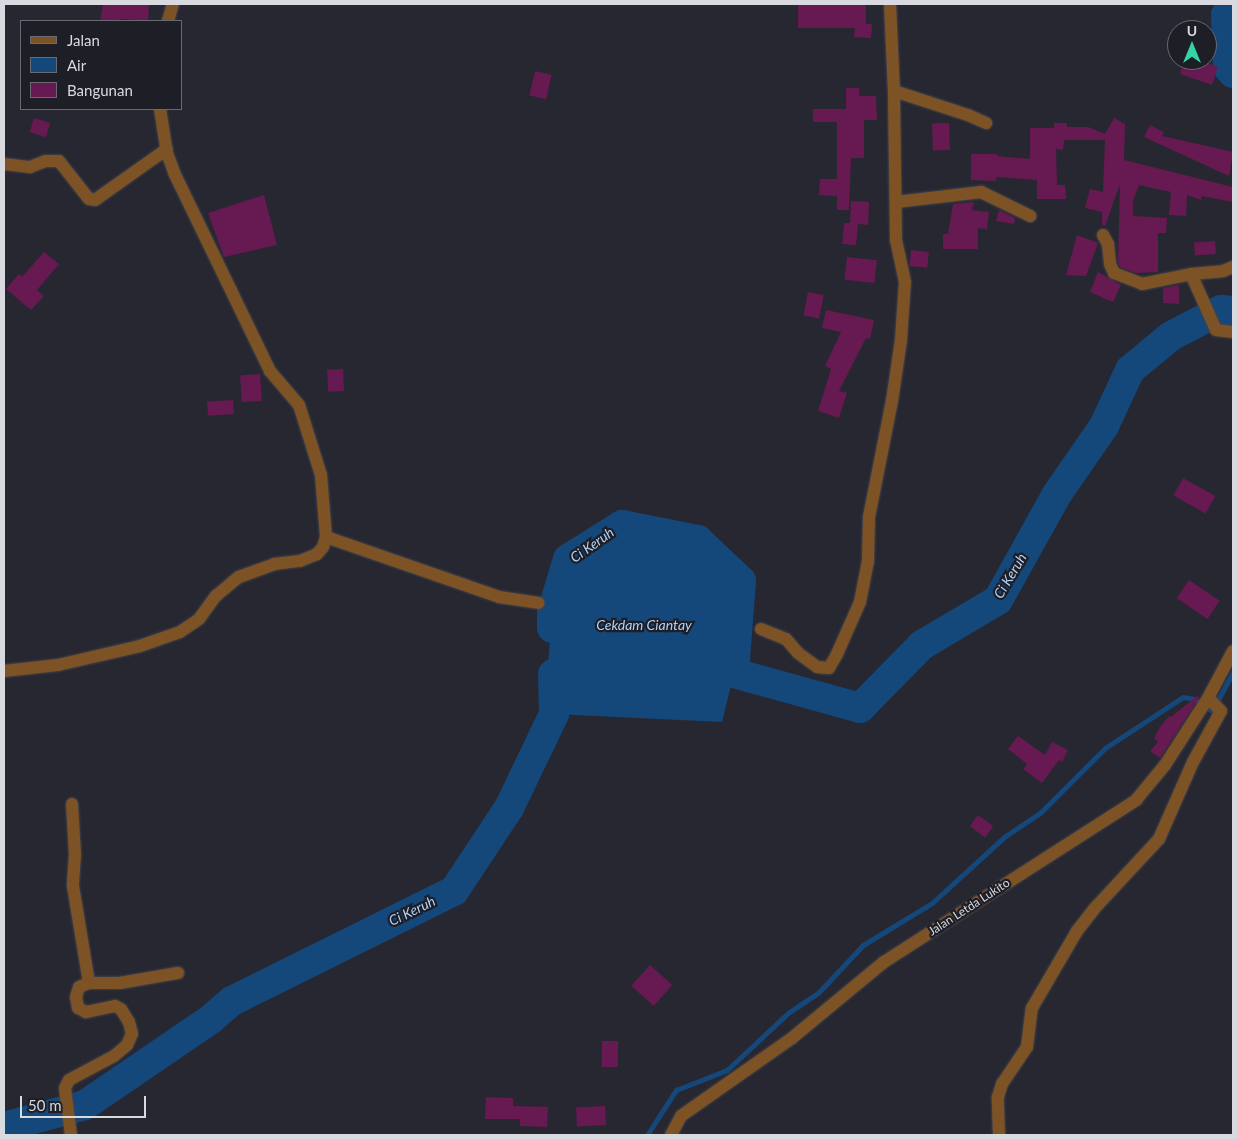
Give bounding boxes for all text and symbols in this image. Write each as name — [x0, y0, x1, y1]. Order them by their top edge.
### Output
legend — [20, 20, 182, 110]
north arrow — [1167, 20, 1217, 70]
text: U — [1187, 22, 1197, 39]
text: Jalan — [67, 31, 100, 49]
text: Air — [67, 56, 86, 74]
text: Bangunan — [67, 81, 133, 99]
water label: Ci Keruh — [567, 524, 617, 566]
water label: Ci Keruh — [990, 550, 1030, 602]
water label: Cekdam Ciantay — [596, 617, 692, 633]
street label: Jalan Letda Lukito — [926, 875, 1012, 939]
water label: Ci Keruh — [386, 893, 438, 929]
scale bar — [22, 1086, 149, 1118]
text: 50 m — [28, 1096, 62, 1114]

